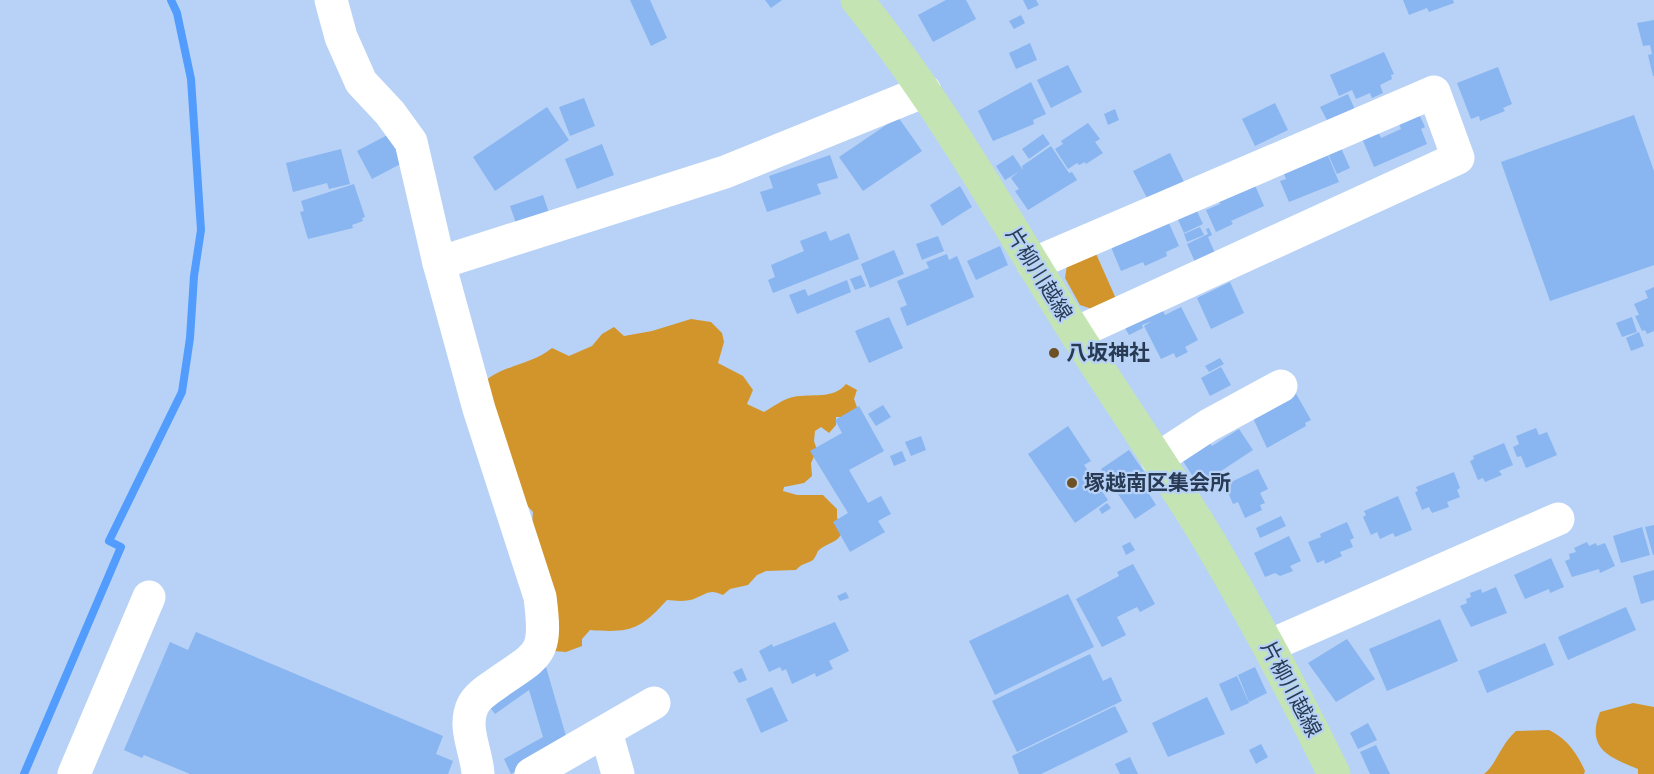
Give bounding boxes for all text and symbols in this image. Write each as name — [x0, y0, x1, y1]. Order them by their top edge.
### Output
street label: 片柳川越線 — [999, 222, 1080, 326]
place label: 八坂神社 — [1066, 338, 1150, 367]
marker: 八坂神社 — [1047, 346, 1061, 360]
place label: 塚越南区集会所 — [1084, 468, 1231, 497]
marker: 塚越南区集会所 — [1065, 476, 1079, 490]
street label: 片柳川越線 — [1254, 636, 1329, 742]

